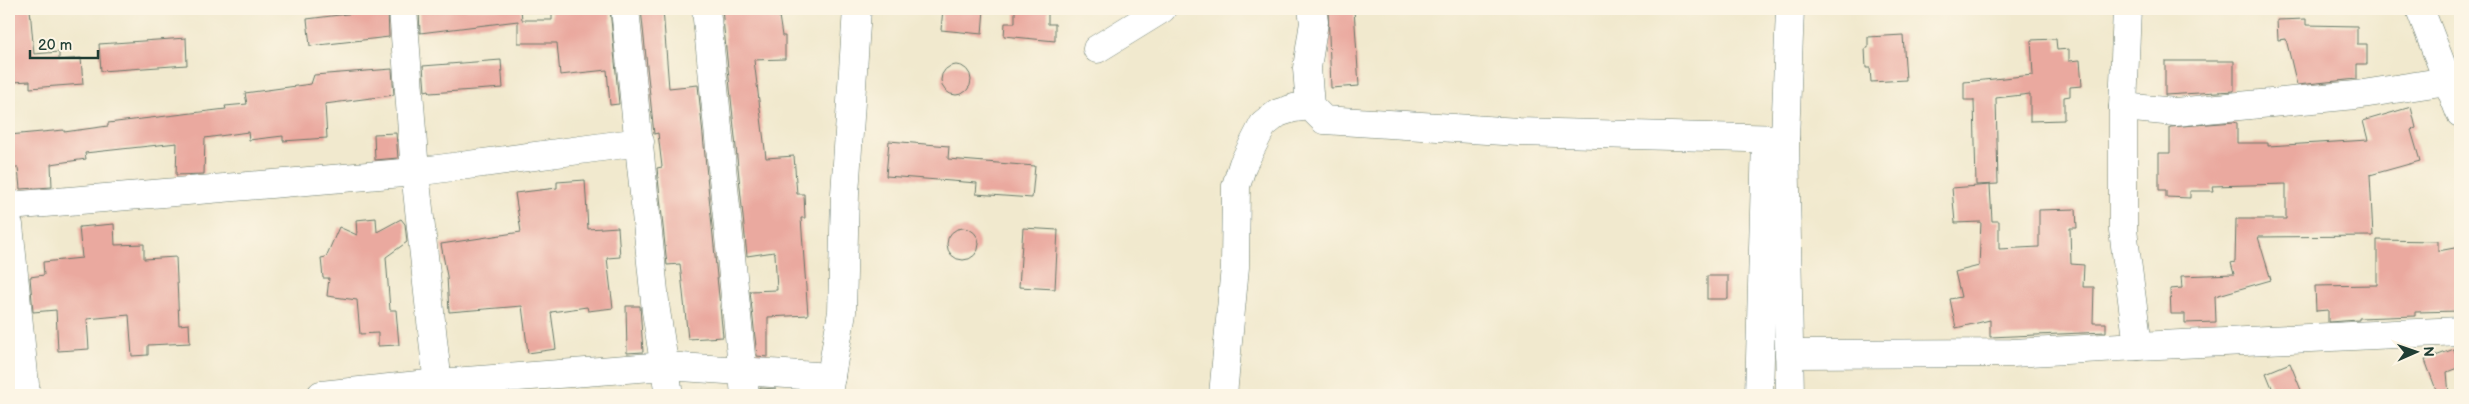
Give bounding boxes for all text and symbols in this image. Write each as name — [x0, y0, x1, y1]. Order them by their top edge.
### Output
scale bar — [30, 28, 98, 60]
text: 20 m — [38, 36, 72, 55]
north arrow — [2392, 326, 2442, 376]
text: N — [2420, 346, 2437, 357]

